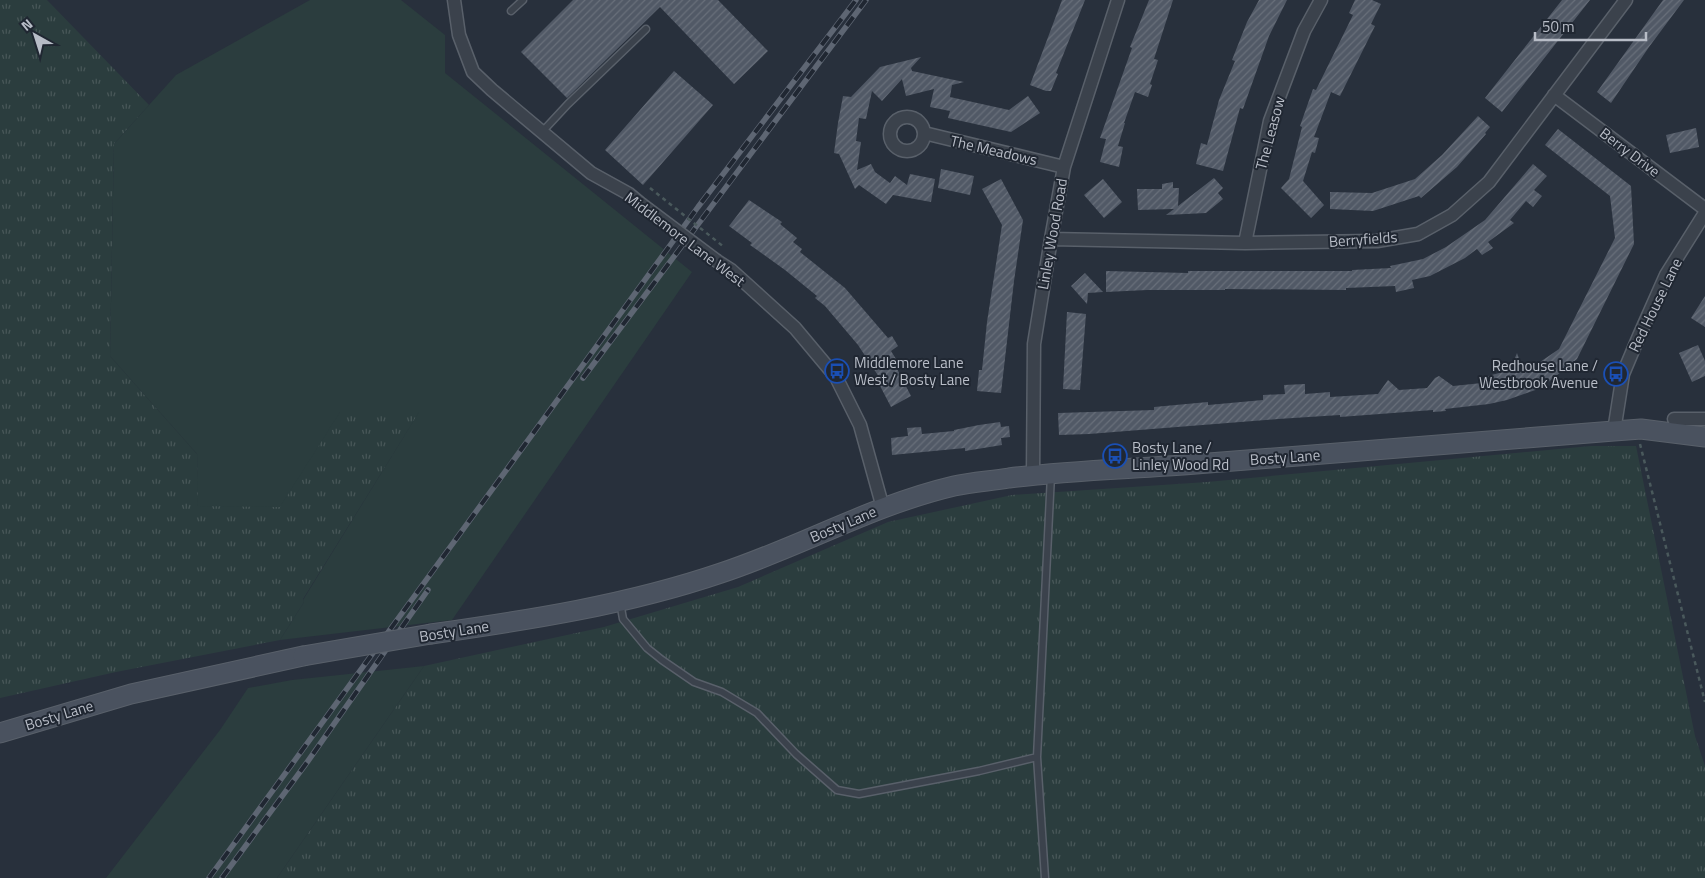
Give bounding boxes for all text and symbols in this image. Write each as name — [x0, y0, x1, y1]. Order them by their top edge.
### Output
north arrow — [10, 10, 60, 60]
scale bar — [1535, 10, 1646, 42]
text: N — [16, 13, 37, 36]
text: 50 m — [1542, 15, 1575, 38]
street label: The Leasow — [1249, 94, 1291, 172]
street label: Berry Drive — [1595, 122, 1665, 182]
street label: The Meadows — [948, 129, 1040, 171]
street label: Linley Wood Road — [1031, 177, 1073, 291]
street label: Middlemore Lane West — [620, 186, 751, 292]
street label: Berryfields — [1328, 225, 1398, 253]
street label: Red House Lane — [1622, 254, 1688, 356]
place label: Middlemore Lane West / Bosty Lane — [854, 351, 970, 391]
place label: Redhouse Lane / Westbrook Avenue — [1479, 354, 1598, 394]
bus stop icon: Middlemore Lane West / Bosty Lane — [824, 358, 850, 384]
bus stop icon: Redhouse Lane / Westbrook Avenue — [1603, 361, 1629, 387]
place label: Bosty Lane / Linley Wood Rd — [1132, 436, 1229, 476]
bus stop icon: Bosty Lane / Linley Wood Rd — [1102, 443, 1128, 469]
street label: Bosty Lane — [1249, 443, 1321, 471]
street label: Bosty Lane — [806, 500, 880, 548]
street label: Bosty Lane — [417, 614, 491, 648]
street label: Bosty Lane — [22, 694, 96, 736]

